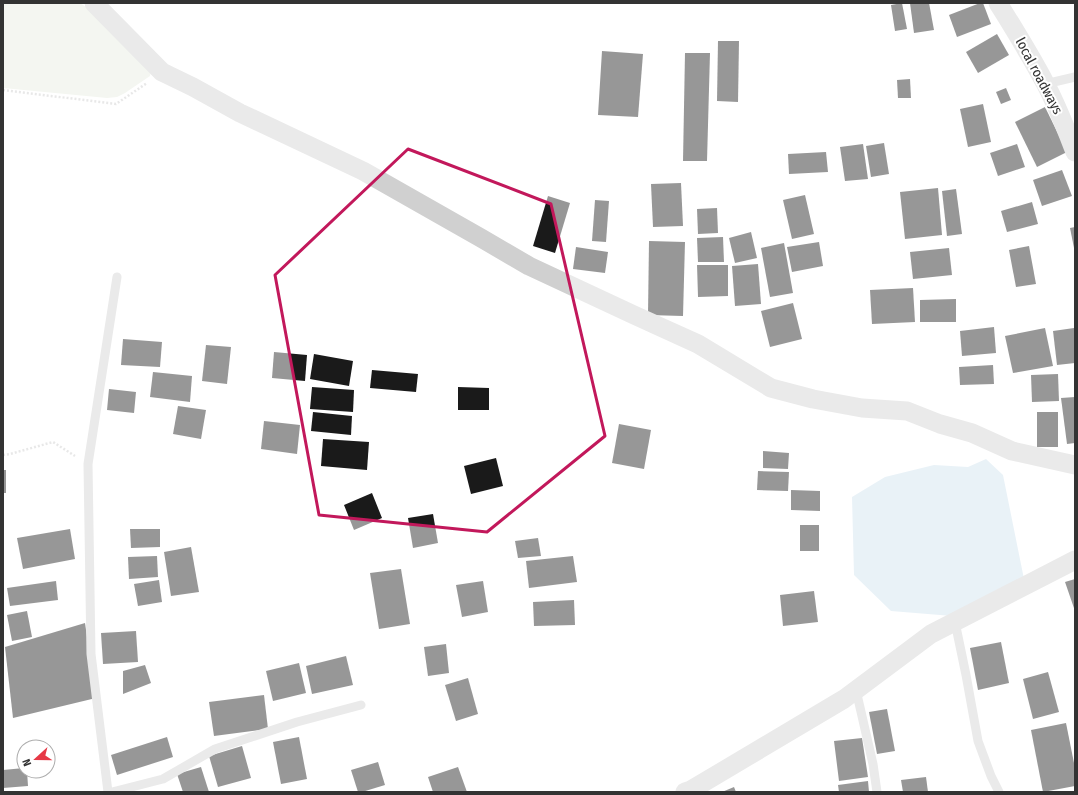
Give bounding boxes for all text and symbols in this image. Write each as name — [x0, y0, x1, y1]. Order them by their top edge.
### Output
street label: local roadways — [1012, 35, 1066, 117]
north arrow — [16, 739, 56, 779]
text: N — [20, 757, 34, 768]

